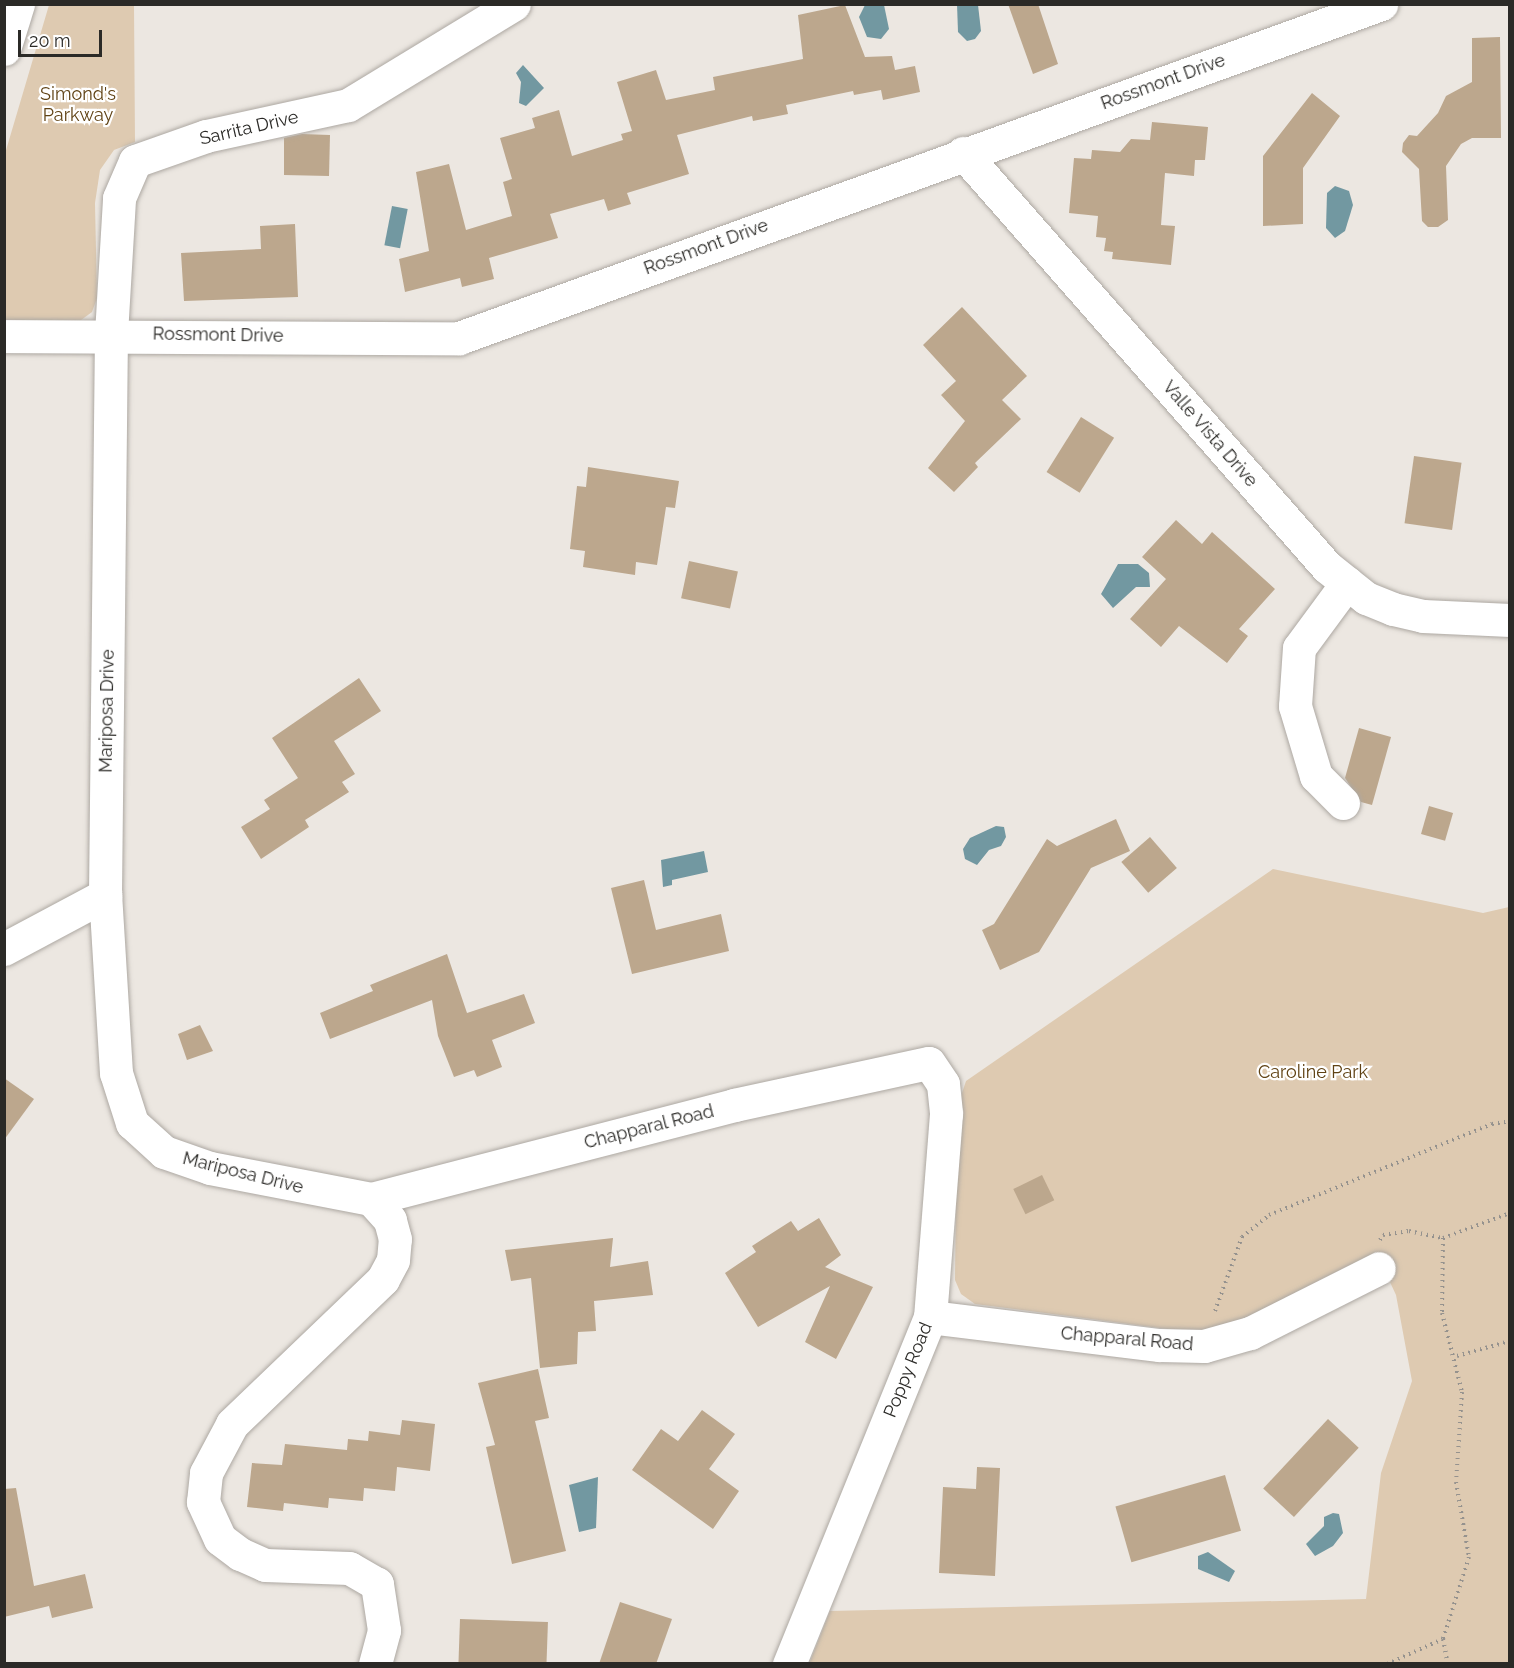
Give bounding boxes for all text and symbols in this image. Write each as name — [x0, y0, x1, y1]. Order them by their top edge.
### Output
scale bar — [21, 18, 105, 56]
text: 20 m — [29, 30, 71, 51]
street label: Rossmont Drive — [1098, 49, 1228, 115]
park label: Simond's Parkway — [40, 84, 116, 127]
street label: Sarrita Drive — [198, 106, 300, 150]
street label: Rossmont Drive — [641, 214, 771, 280]
street label: Rossmont Drive — [152, 323, 284, 347]
street label: Valle Vista Drive — [1158, 376, 1262, 492]
street label: Mariposa Drive — [95, 649, 119, 773]
park label: Caroline Park — [1258, 1061, 1368, 1083]
street label: Chapparal Road — [582, 1100, 716, 1154]
street label: Mariposa Drive — [180, 1148, 306, 1198]
street label: Poppy Road — [879, 1319, 937, 1421]
street label: Chapparal Road — [1060, 1322, 1194, 1356]

